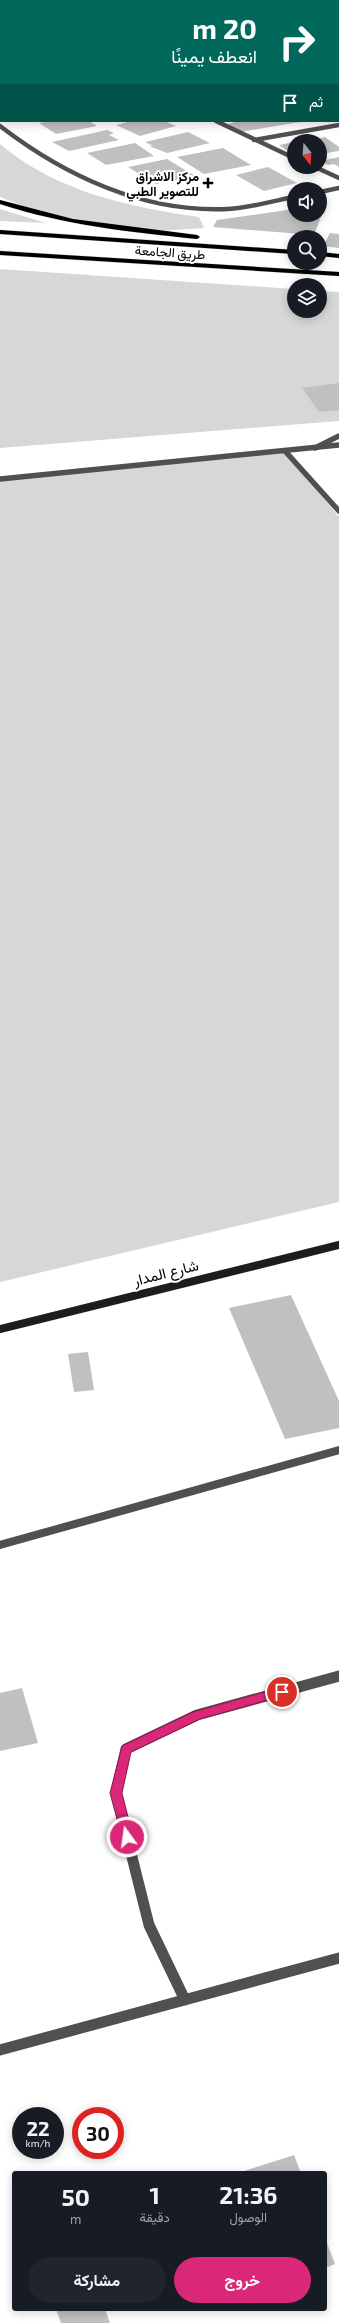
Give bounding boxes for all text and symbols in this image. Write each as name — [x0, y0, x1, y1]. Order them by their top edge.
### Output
text: 20 m — [192, 11, 257, 45]
icon: right — [271, 16, 323, 68]
text: انعطف يمينًا — [171, 45, 257, 67]
icon: arrive — [279, 92, 301, 114]
text: ثم — [309, 92, 323, 110]
north arrow — [287, 134, 327, 174]
map controls — [287, 134, 327, 318]
place label: مركز الاشراق للتصوير الطبي — [126, 168, 199, 202]
marker: مركز الاشراق للتصوير الطبي — [202, 177, 214, 189]
button: sound — [287, 182, 327, 222]
button: search — [287, 230, 327, 270]
street label: طريق الجامعة — [134, 242, 206, 263]
button: layers — [287, 278, 327, 318]
street label: شارع المدار — [130, 1255, 201, 1292]
pin — [265, 1675, 299, 1709]
icon: arrive — [271, 1681, 293, 1703]
position arrow — [106, 1816, 148, 1858]
speed limit sign: 30 — [72, 2107, 124, 2159]
text: 22 — [26, 2116, 50, 2140]
text: km/h — [26, 2137, 50, 2149]
text: 1 — [149, 2180, 160, 2209]
text: 21:36 — [219, 2180, 277, 2209]
text: 50 — [62, 2182, 90, 2211]
text: دقيقة — [140, 2209, 170, 2225]
text: الوصول — [230, 2209, 267, 2225]
text: m — [70, 2211, 81, 2227]
button: مشاركة — [28, 2257, 166, 2303]
button: خروج — [174, 2257, 311, 2303]

